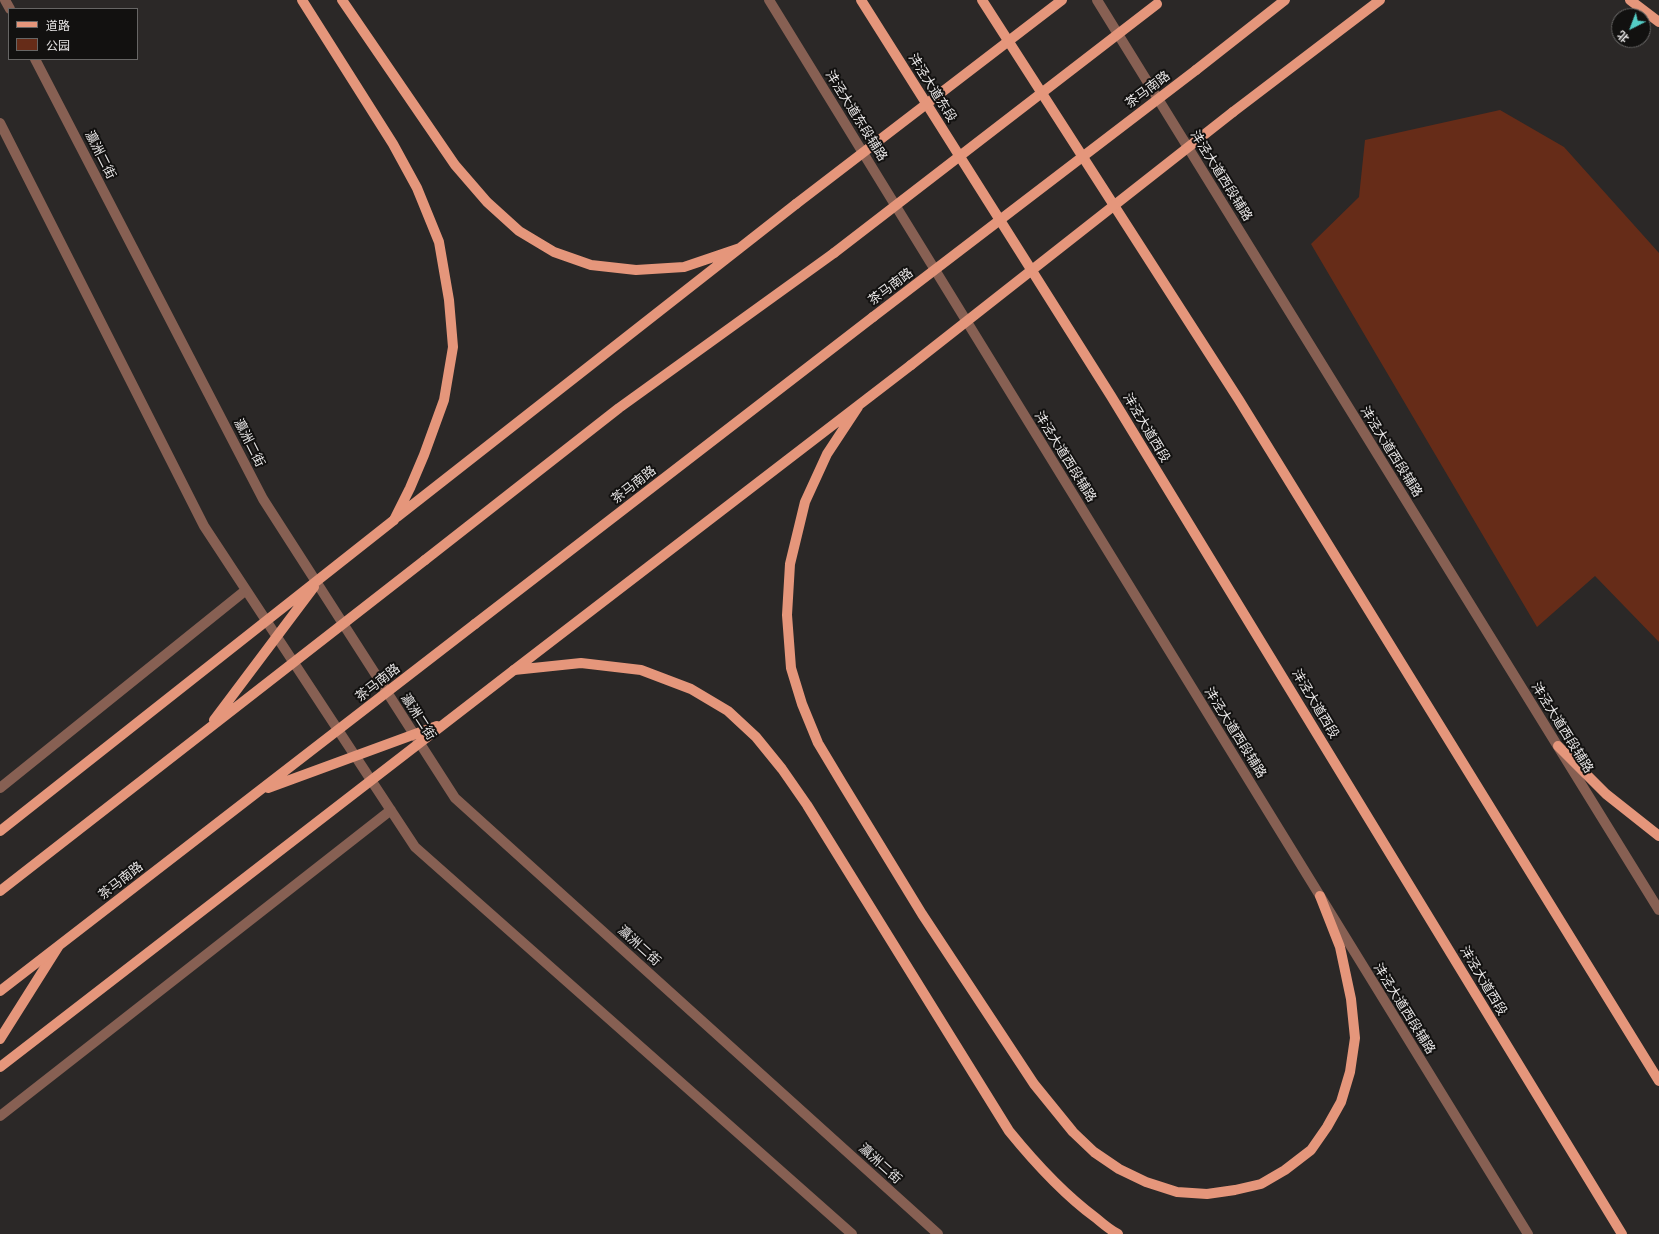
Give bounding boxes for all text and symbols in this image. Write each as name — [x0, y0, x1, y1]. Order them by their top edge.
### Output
legend — [8, 8, 138, 60]
north arrow — [1611, 8, 1651, 48]
text: 道路 — [46, 19, 70, 33]
text: 北 — [1615, 28, 1632, 45]
text: 公园 — [46, 39, 70, 53]
street label: 沣泾大道东段 — [905, 51, 959, 125]
street label: 沣泾大道东段辅路 — [822, 68, 890, 164]
street label: 茶马南路 — [1123, 68, 1173, 112]
street label: 瀛洲二街 — [81, 128, 119, 182]
street label: 沣泾大道西段辅路 — [1187, 128, 1255, 224]
street label: 茶马南路 — [866, 265, 916, 309]
street label: 沣泾大道西段 — [1119, 391, 1173, 465]
street label: 沣泾大道西段辅路 — [1357, 404, 1425, 500]
street label: 沣泾大道西段辅路 — [1031, 409, 1099, 505]
street label: 瀛洲二街 — [230, 416, 268, 470]
street label: 茶马南路 — [609, 463, 659, 507]
street label: 茶马南路 — [353, 661, 403, 705]
street label: 沣泾大道西段 — [1288, 667, 1342, 741]
street label: 沣泾大道西段辅路 — [1528, 680, 1596, 776]
street label: 沣泾大道西段辅路 — [1201, 685, 1269, 781]
street label: 瀛洲二街 — [397, 691, 439, 743]
street label: 茶马南路 — [96, 859, 146, 903]
street label: 瀛洲二街 — [614, 923, 664, 969]
street label: 沣泾大道西段 — [1456, 944, 1510, 1018]
street label: 沣泾大道西段辅路 — [1370, 961, 1438, 1057]
street label: 瀛洲二街 — [855, 1141, 905, 1187]

